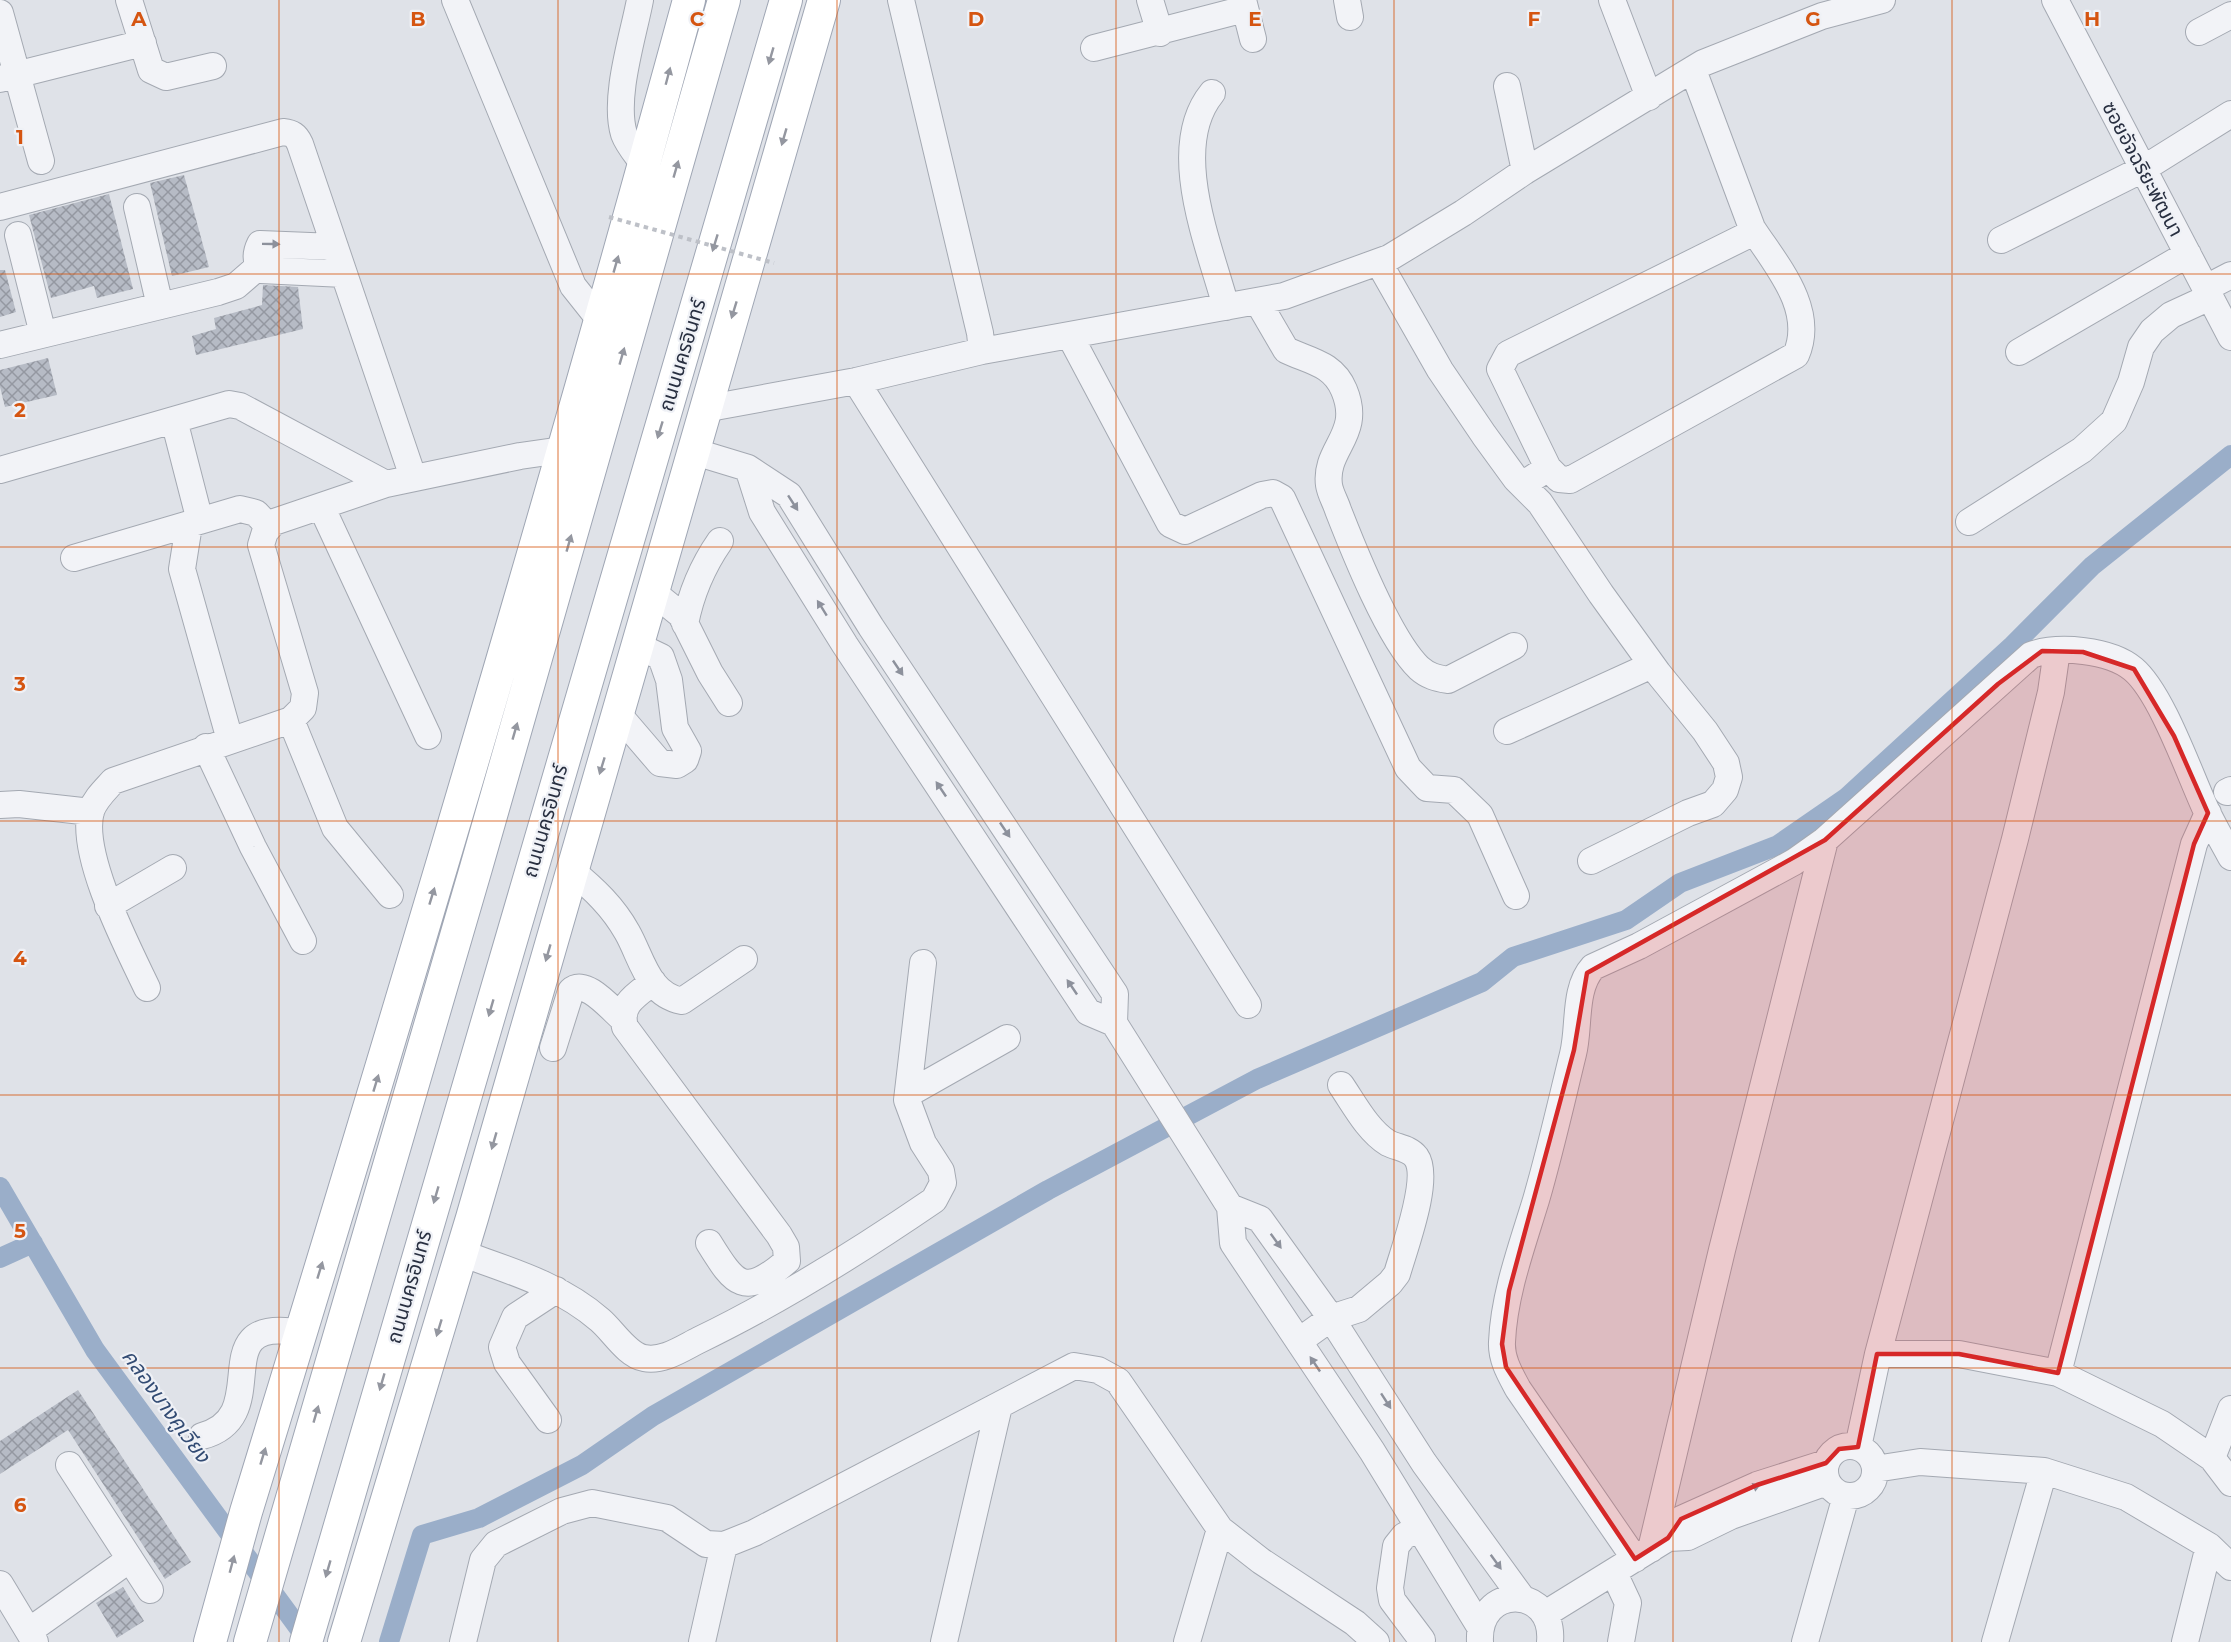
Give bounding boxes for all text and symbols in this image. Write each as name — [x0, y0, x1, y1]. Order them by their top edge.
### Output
text: A — [130, 7, 147, 31]
text: B — [410, 7, 426, 31]
text: C — [690, 7, 705, 31]
text: D — [968, 7, 984, 31]
text: E — [1248, 7, 1262, 31]
text: F — [1528, 7, 1541, 31]
text: G — [1805, 7, 1821, 31]
text: H — [2084, 7, 2100, 31]
one-way arrow — [765, 47, 775, 65]
one-way arrow — [664, 67, 674, 86]
street label: ซอยอัจฉริยะพัฒนา — [2097, 97, 2189, 241]
text: 1 — [16, 125, 24, 149]
one-way arrow — [779, 128, 789, 146]
one-way arrow — [672, 159, 681, 177]
one-way arrow — [710, 234, 719, 252]
one-way arrow — [261, 240, 280, 249]
one-way arrow — [612, 255, 621, 273]
street label: ถนนนครอินทร์ — [653, 295, 711, 414]
one-way arrow — [729, 301, 738, 319]
one-way arrow — [618, 347, 627, 365]
text: 2 — [14, 398, 26, 422]
one-way arrow — [655, 421, 664, 439]
one-way arrow — [788, 495, 799, 511]
one-way arrow — [565, 534, 574, 552]
one-way arrow — [817, 600, 828, 616]
one-way arrow — [892, 659, 904, 675]
text: 3 — [13, 672, 26, 696]
one-way arrow — [511, 722, 520, 740]
one-way arrow — [597, 757, 606, 775]
street label: ถนนนครอินทร์ — [517, 761, 573, 880]
one-way arrow — [935, 781, 946, 797]
one-way arrow — [1000, 822, 1011, 838]
one-way arrow — [428, 887, 437, 905]
one-way arrow — [543, 944, 552, 962]
text: 4 — [13, 946, 27, 970]
one-way arrow — [1066, 978, 1077, 995]
one-way arrow — [486, 999, 495, 1017]
one-way arrow — [372, 1074, 381, 1092]
one-way arrow — [489, 1132, 498, 1150]
one-way arrow — [431, 1186, 440, 1204]
text: 5 — [14, 1219, 26, 1243]
street label: ถนนนครอินทร์ — [381, 1227, 437, 1346]
one-way arrow — [1269, 1233, 1281, 1248]
one-way arrow — [316, 1261, 325, 1279]
one-way arrow — [434, 1319, 443, 1337]
water label: คลองบางคูเวียง — [116, 1344, 217, 1469]
one-way arrow — [1309, 1356, 1320, 1372]
one-way arrow — [377, 1373, 386, 1391]
one-way arrow — [1380, 1393, 1391, 1410]
one-way arrow — [312, 1405, 321, 1423]
one-way arrow — [259, 1447, 268, 1465]
one-way arrow — [1743, 1483, 1761, 1493]
text: 6 — [14, 1493, 27, 1517]
one-way arrow — [1490, 1553, 1502, 1569]
one-way arrow — [228, 1555, 237, 1573]
one-way arrow — [323, 1560, 332, 1578]

